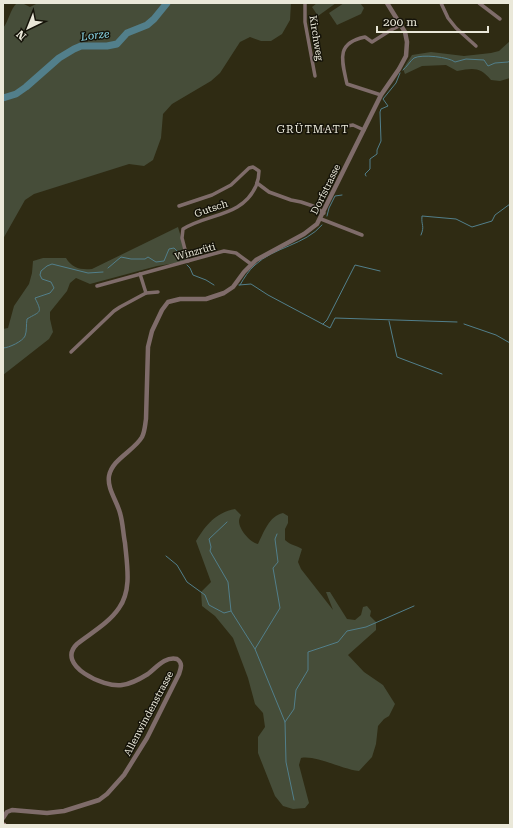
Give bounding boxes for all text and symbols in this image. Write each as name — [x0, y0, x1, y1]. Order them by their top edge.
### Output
north arrow — [8, 8, 48, 48]
scale bar — [377, 8, 488, 34]
street label: Kirchweg — [308, 15, 326, 62]
text: 200 m — [383, 15, 417, 29]
text: N — [14, 27, 29, 43]
water label: Lorze — [79, 27, 110, 44]
district label: GRÜTMATT — [277, 122, 349, 136]
street label: Dorfstrasse — [309, 162, 343, 216]
street label: Gutsch — [193, 197, 230, 219]
street label: Winzrüti — [174, 241, 217, 262]
street label: Allenwindenstrasse — [121, 669, 176, 757]

